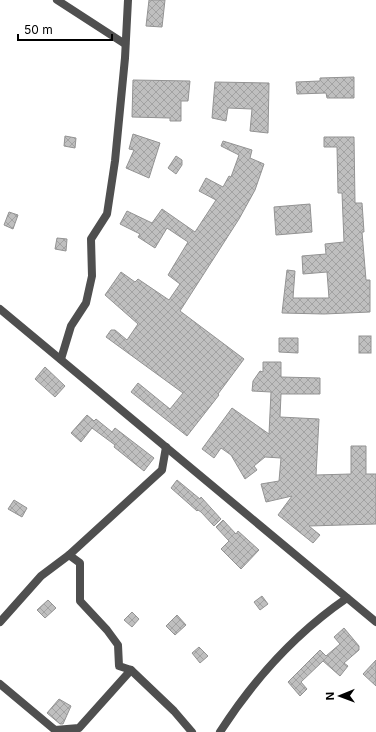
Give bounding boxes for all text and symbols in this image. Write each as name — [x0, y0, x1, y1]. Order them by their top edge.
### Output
scale bar — [18, 16, 112, 42]
text: 50 m — [24, 22, 53, 37]
north arrow — [320, 676, 360, 716]
text: N — [323, 692, 337, 700]

